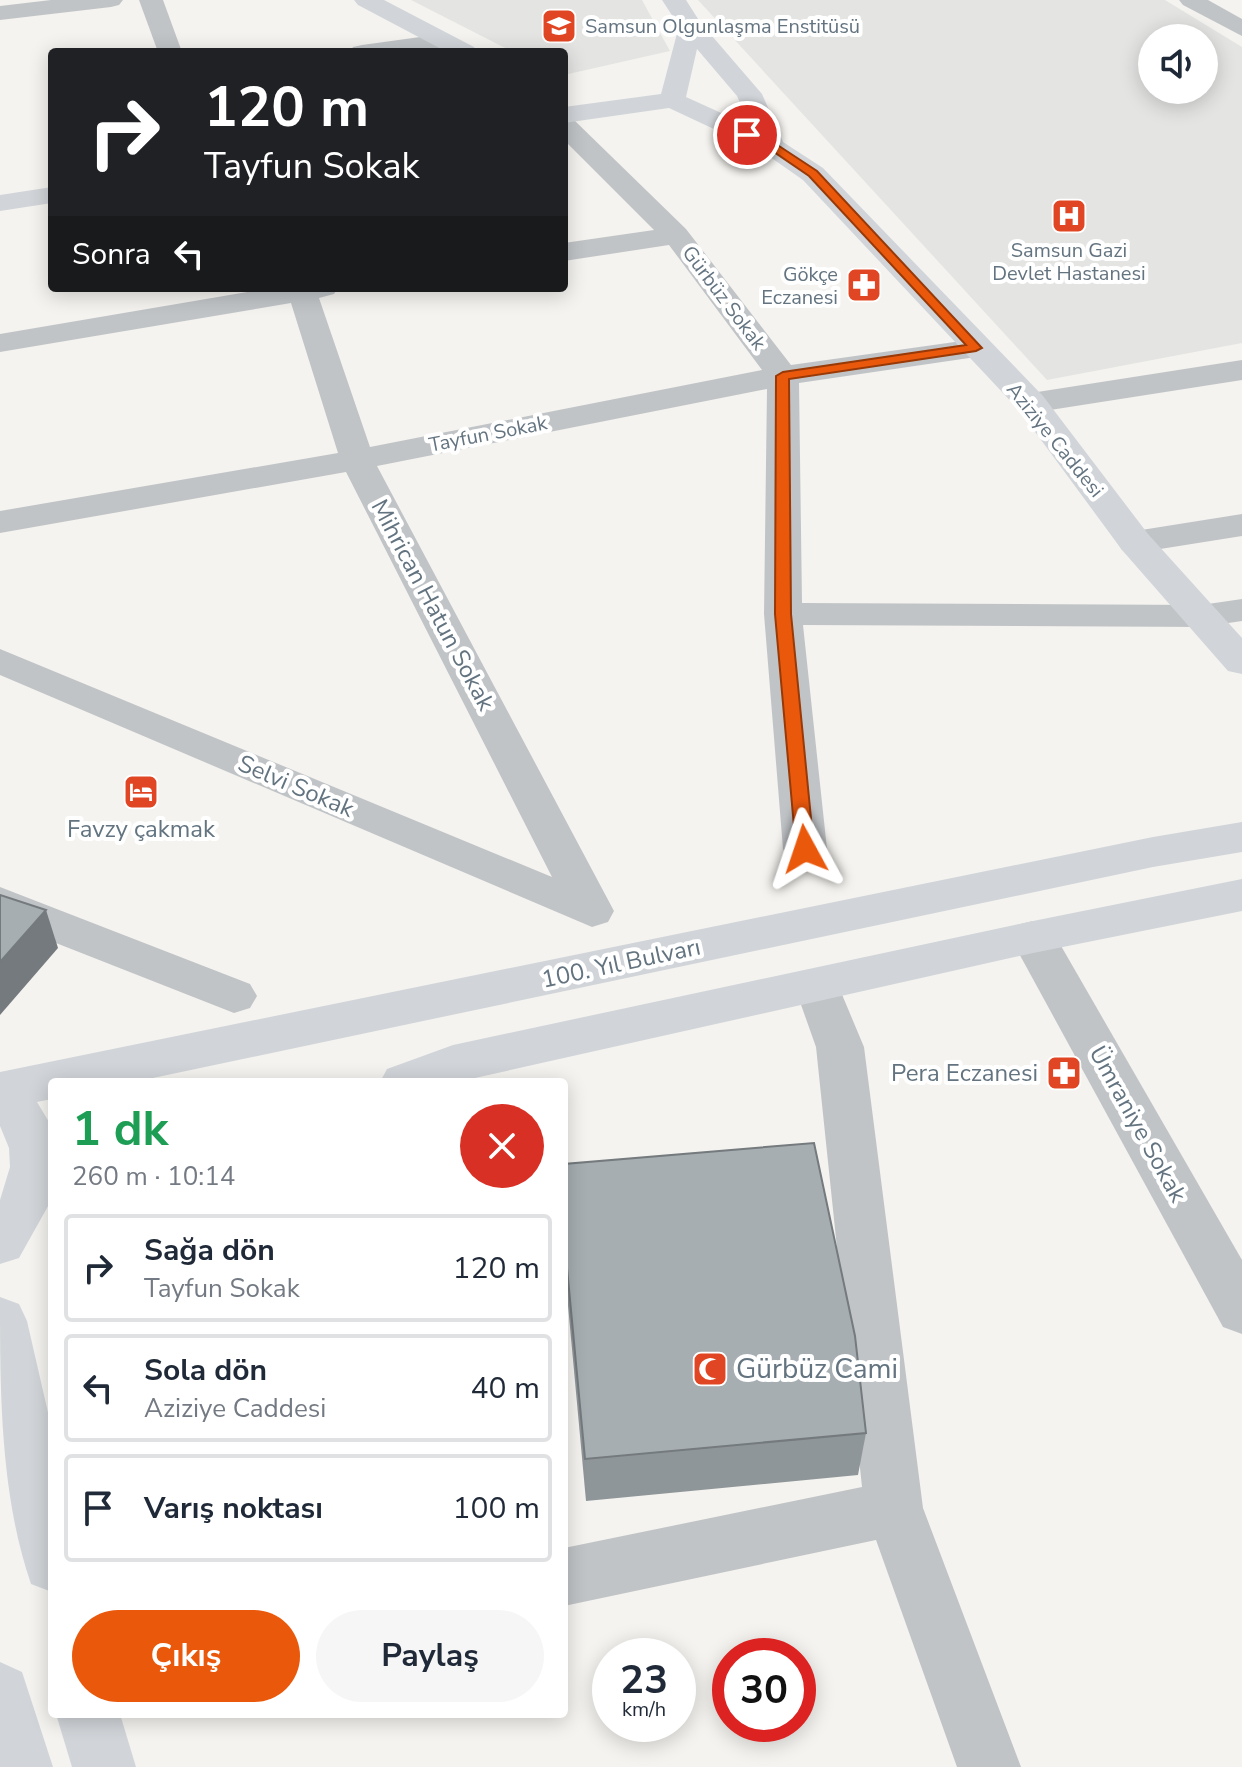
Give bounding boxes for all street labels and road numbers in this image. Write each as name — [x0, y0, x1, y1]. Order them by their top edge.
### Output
street label: Gürbüz Sokak — [676, 240, 773, 356]
street label: Aziziye Caddesi — [1000, 377, 1110, 503]
street label: Tayfun Sokak — [427, 409, 550, 459]
street label: Mihrican Hatun Sokak — [364, 494, 503, 717]
street label: Selvi Sokak — [233, 747, 360, 825]
street label: 100. Yıl Bulvarı — [539, 931, 703, 995]
street label: Ümraniye Sokak — [1082, 1040, 1195, 1209]

